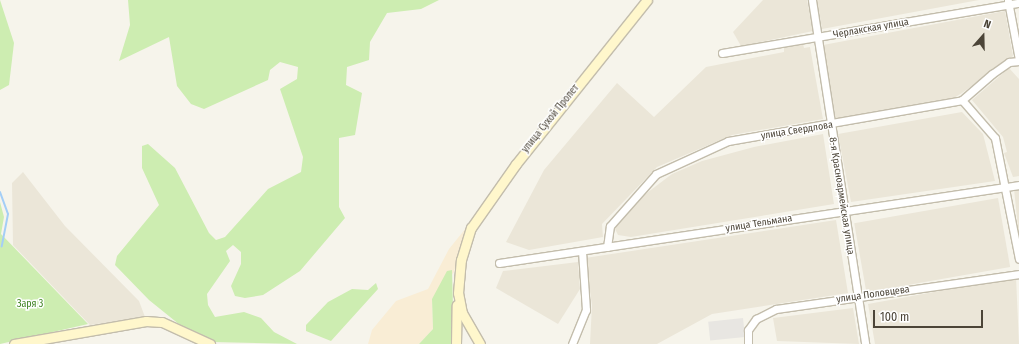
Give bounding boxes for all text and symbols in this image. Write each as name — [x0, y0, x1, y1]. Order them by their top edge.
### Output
street label: Черлакская улица — [832, 16, 910, 42]
north arrow — [963, 16, 1003, 56]
text: N — [982, 17, 993, 31]
street label: улица Сухой Пролет — [520, 83, 582, 155]
street label: улица Свердлова — [760, 119, 834, 143]
street label: 8-я Красноармейская улица — [826, 136, 856, 256]
street label: улица Тельмана — [725, 213, 793, 235]
street label: улица Половцева — [836, 284, 910, 306]
park label: Заря 3 — [17, 299, 43, 311]
scale bar — [875, 302, 985, 328]
text: 100 m — [880, 310, 909, 324]

